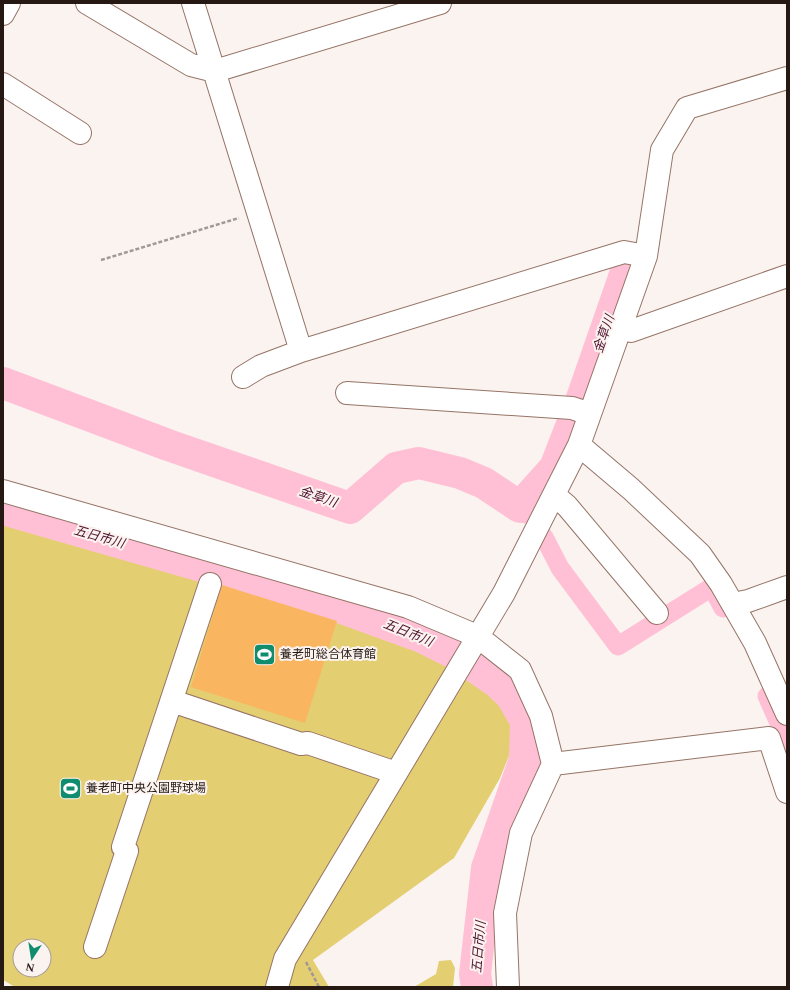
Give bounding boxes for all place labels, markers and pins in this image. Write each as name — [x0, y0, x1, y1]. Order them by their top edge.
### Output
sports icon: 養老町総合体育館 — [251, 641, 277, 667]
place label: 養老町総合体育館 — [280, 645, 376, 664]
sports icon: 養老町中央公園野球場 — [57, 775, 83, 801]
place label: 養老町中央公園野球場 — [86, 779, 206, 798]

